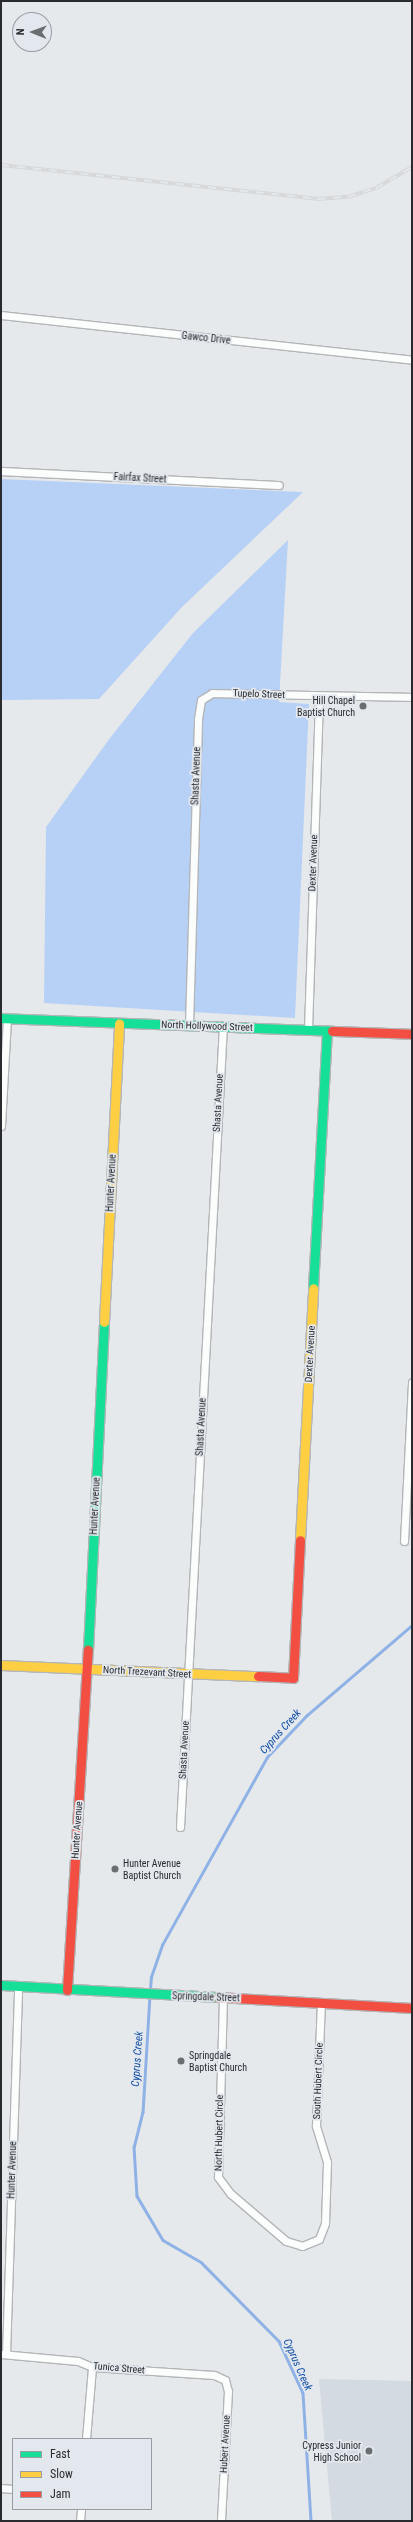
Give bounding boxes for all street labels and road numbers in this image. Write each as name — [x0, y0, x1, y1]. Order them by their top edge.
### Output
street label: Gawco Drive — [181, 329, 231, 347]
street label: Fairfax Street — [113, 471, 167, 485]
street label: Tupelo Street — [233, 687, 285, 701]
street label: Shasta Avenue — [189, 747, 203, 805]
street label: Dexter Avenue — [306, 835, 320, 891]
street label: North Hollywood Street — [161, 1018, 253, 1034]
street label: Shasta Avenue — [210, 1074, 226, 1132]
street label: Hunter Avenue — [103, 1154, 119, 1212]
street label: Dexter Avenue — [303, 1325, 317, 1383]
street label: Shasta Avenue — [193, 1398, 209, 1456]
street label: Hunter Avenue — [87, 1477, 103, 1535]
street label: North Trezevant Street — [102, 1664, 192, 1680]
street label: Shasta Avenue — [176, 1721, 192, 1779]
street label: Hunter Avenue — [69, 1801, 85, 1859]
street label: Springdale Street — [172, 1990, 240, 2004]
street label: South Hubert Circle — [311, 2042, 325, 2120]
street label: North Hubert Circle — [212, 2095, 226, 2171]
street label: Hunter Avenue — [5, 2141, 19, 2199]
street label: Tunica Street — [93, 2360, 145, 2376]
street label: Hubert Avenue — [217, 2415, 233, 2473]

